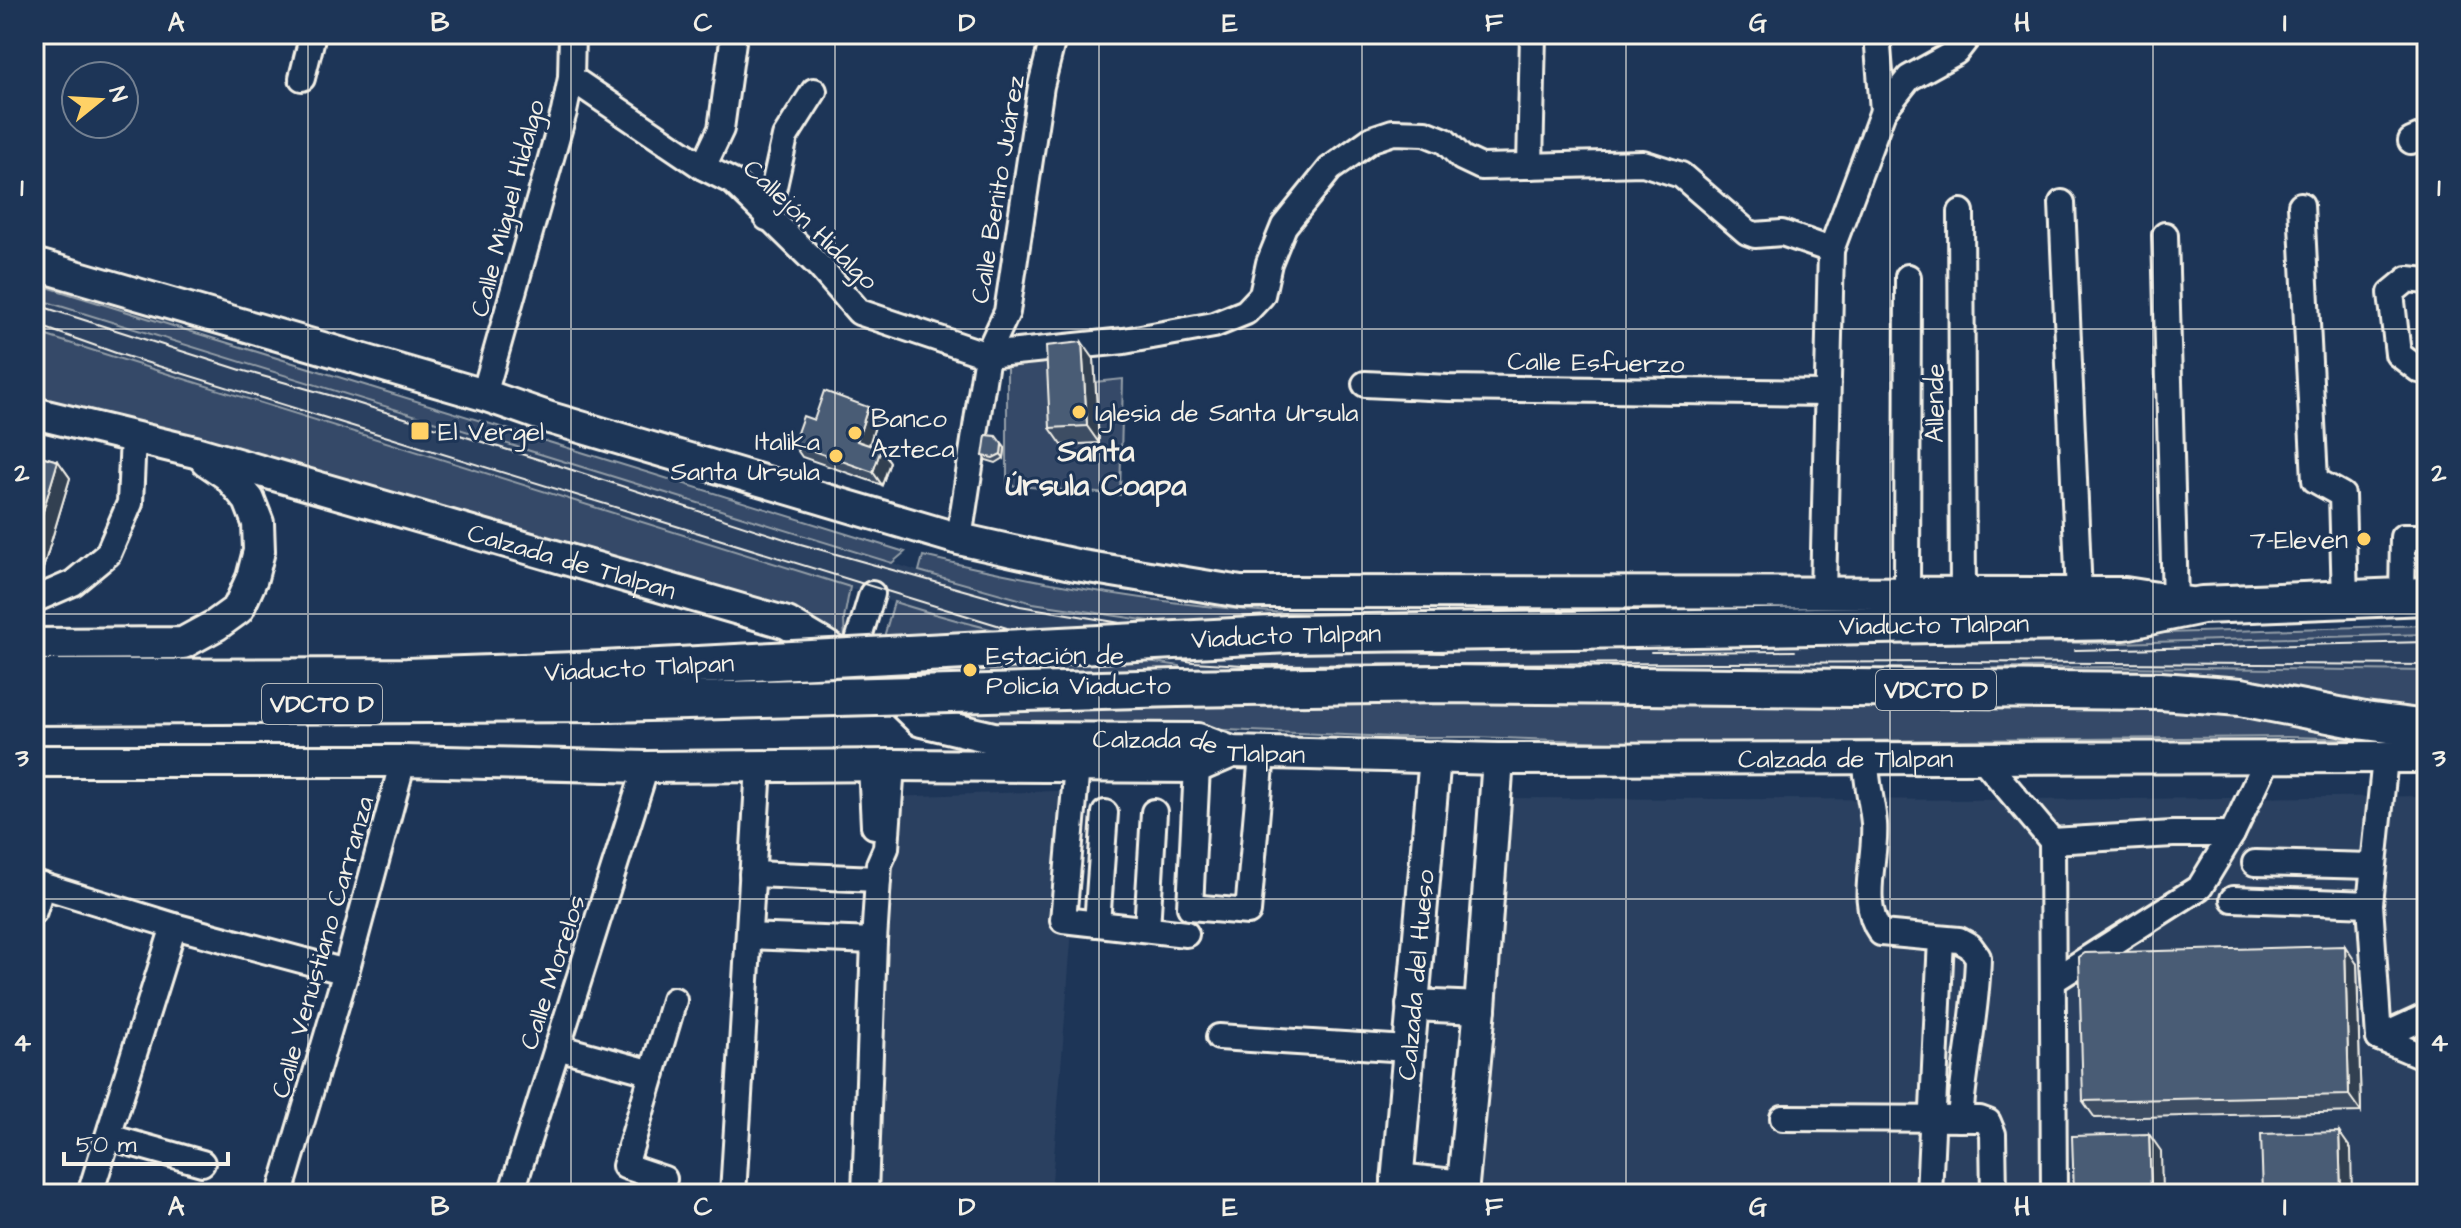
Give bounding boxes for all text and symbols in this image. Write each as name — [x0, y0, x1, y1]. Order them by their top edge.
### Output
text: A — [168, 5, 185, 41]
text: B — [431, 5, 450, 41]
text: C — [694, 5, 713, 41]
text: D — [959, 5, 976, 41]
text: E — [1222, 5, 1238, 41]
text: F — [1485, 5, 1504, 41]
text: G — [1749, 5, 1767, 41]
text: H — [2014, 5, 2030, 41]
text: I — [2283, 5, 2287, 41]
north arrow — [60, 60, 140, 140]
street label: Calle Benito Juárez — [962, 72, 1034, 306]
text: N — [101, 83, 135, 106]
street label: Calle Miguel Hidalgo — [462, 95, 556, 321]
street label: Callejón Hidalgo — [734, 151, 886, 300]
text: 1 — [20, 170, 24, 206]
text: 1 — [2437, 170, 2441, 206]
street label: Calle Esfuerzo — [1507, 343, 1685, 383]
street label: Allende — [1917, 363, 1953, 443]
place label: Iglesia de Santa Ursula — [1095, 395, 1359, 433]
place label: Banco Azteca — [871, 401, 955, 467]
marker: Iglesia de Santa Ursula — [1070, 403, 1088, 421]
place label: El Vergel — [438, 414, 544, 452]
marker: El Vergel — [409, 420, 431, 442]
place label: Italika Santa Ursula — [670, 424, 820, 490]
marker: Banco Azteca — [846, 424, 864, 442]
district label: Santa Úrsula Coapa — [1005, 431, 1187, 508]
marker: Italika Santa Ursula — [827, 447, 845, 465]
text: 2 — [14, 455, 30, 491]
text: 2 — [2431, 455, 2447, 491]
street label: Calzada de Tlalpan — [463, 515, 680, 609]
place label: 7-Eleven — [2250, 522, 2348, 558]
marker: 7-Eleven — [2355, 530, 2373, 548]
street label: Viaducto Tlalpan — [1838, 606, 2029, 645]
street label: Viaducto Tlalpan — [1190, 616, 1382, 658]
place label: Estación de Policía Viaducto — [986, 638, 1171, 704]
street label: Viaducto Tlalpan — [543, 645, 735, 691]
marker: Estación de Policía Viaducto — [961, 661, 979, 679]
road number: VDCTO D — [1876, 670, 1996, 710]
road number: VDCTO D — [262, 684, 382, 724]
street label: Calzada de Tlalpan — [1093, 721, 1306, 773]
text: 3 — [14, 740, 29, 776]
text: 3 — [2431, 740, 2446, 776]
street label: Calzada de Tlalpan — [1738, 741, 1953, 777]
street label: Calle Venustiano Carranza — [263, 792, 383, 1102]
street label: Calzada del Hueso — [1389, 868, 1444, 1082]
street label: Calle Morelos — [511, 890, 595, 1054]
text: 4 — [13, 1025, 31, 1061]
text: 4 — [2430, 1025, 2448, 1061]
scale bar — [64, 1116, 228, 1166]
text: 50 m — [76, 1128, 137, 1162]
text: A — [168, 1189, 185, 1225]
text: B — [431, 1189, 450, 1225]
text: C — [694, 1189, 713, 1225]
text: D — [959, 1189, 976, 1225]
text: E — [1222, 1189, 1238, 1225]
text: F — [1485, 1189, 1504, 1225]
text: G — [1749, 1189, 1767, 1225]
text: H — [2014, 1189, 2030, 1225]
text: I — [2283, 1189, 2287, 1225]

